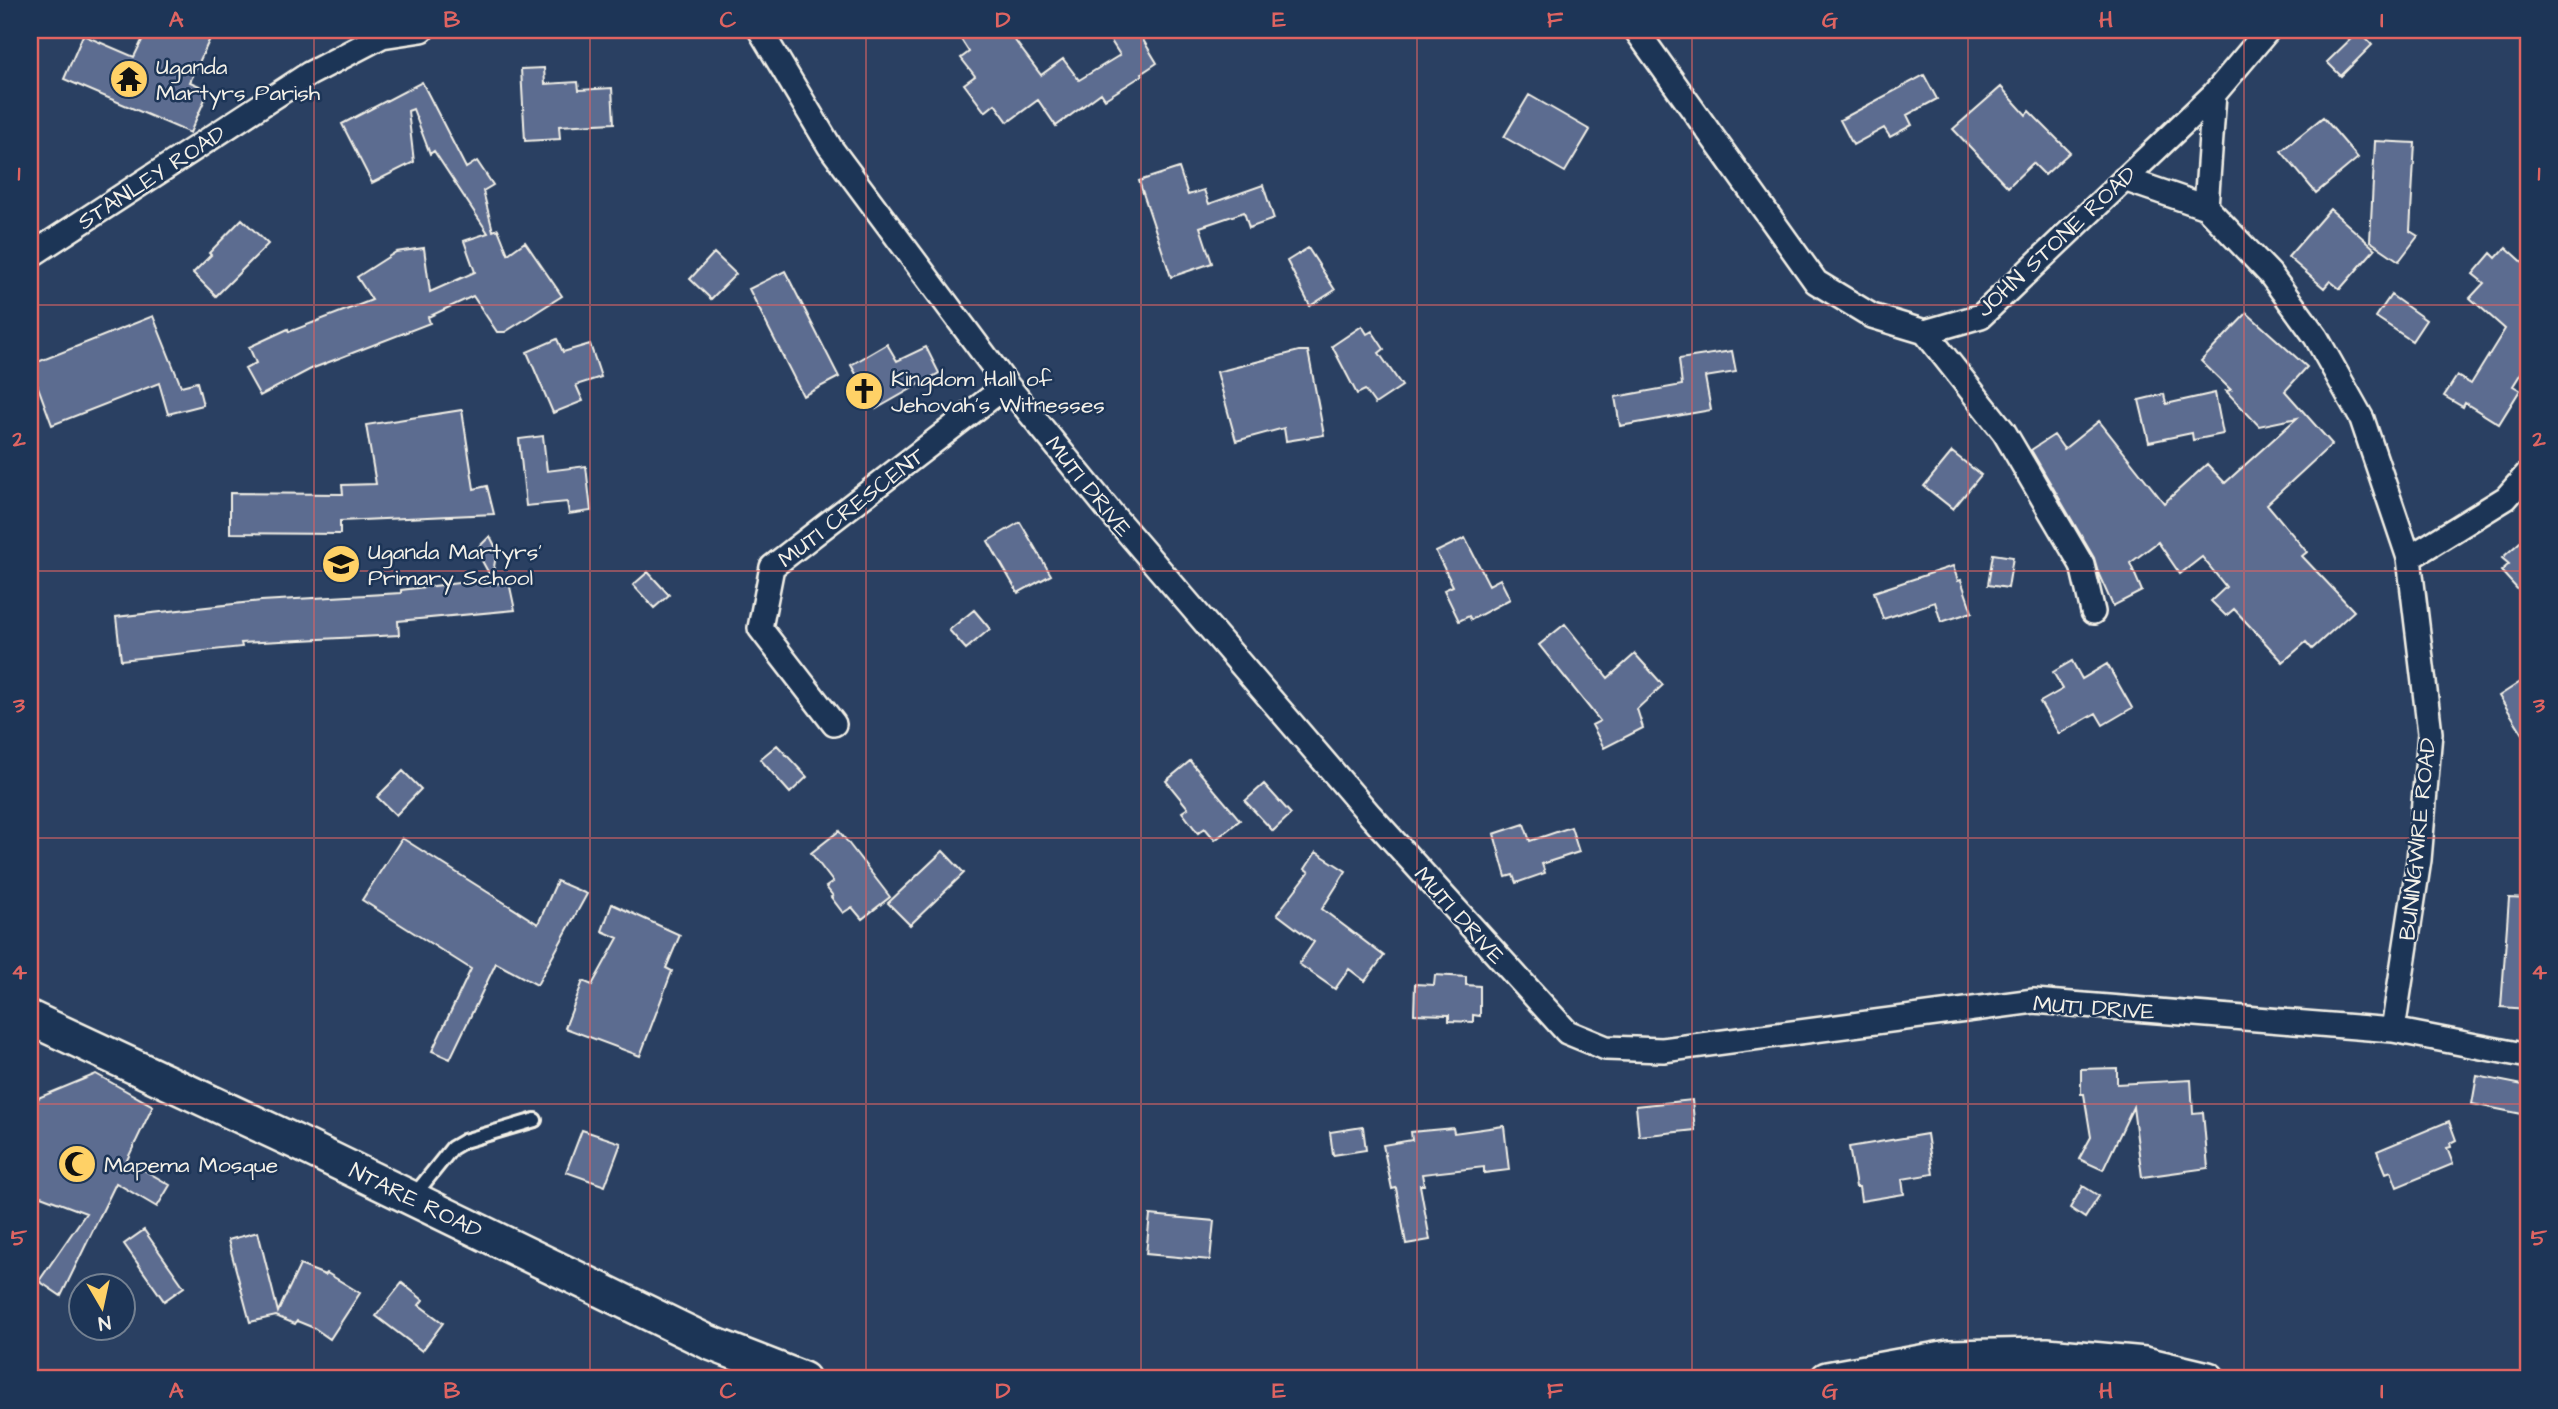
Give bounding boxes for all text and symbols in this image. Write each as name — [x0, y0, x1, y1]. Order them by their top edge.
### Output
text: A — [169, 4, 184, 36]
text: B — [444, 4, 461, 36]
text: C — [720, 4, 737, 36]
text: D — [996, 4, 1011, 36]
text: E — [1272, 4, 1286, 36]
text: F — [1547, 4, 1564, 36]
text: G — [1822, 4, 1838, 36]
text: H — [2099, 4, 2113, 36]
text: I — [2380, 4, 2384, 36]
place label: Uganda Martyrs Parish — [156, 51, 321, 110]
temple icon: Uganda Martyrs Parish — [108, 58, 150, 100]
street label: STANLEY ROAD — [71, 118, 232, 238]
text: 1 — [18, 157, 21, 189]
text: 1 — [2538, 157, 2541, 189]
street label: JOHN STONE ROAD — [1970, 159, 2144, 324]
place label: Kingdom Hall of Jehovah's Witnesses — [891, 363, 1105, 421]
church icon: Kingdom Hall of Jehovah's Witnesses — [843, 370, 885, 412]
text: 2 — [11, 423, 26, 455]
text: 2 — [2531, 423, 2546, 455]
street label: MUTI DRIVE — [1037, 429, 1139, 544]
street label: MUTI CRESCENT — [771, 440, 932, 575]
place label: Uganda Martyrs' Primary School — [368, 536, 542, 595]
school or university icon: Uganda Martyrs' Primary School — [320, 543, 362, 585]
text: 3 — [12, 689, 25, 721]
text: 3 — [2532, 689, 2545, 721]
street label: BUNINGWIRE ROAD — [2391, 736, 2445, 942]
street label: MUTI DRIVE — [1407, 860, 1512, 972]
text: 4 — [11, 956, 27, 988]
text: 4 — [2531, 956, 2547, 988]
street label: MUTI DRIVE — [2032, 988, 2156, 1028]
mosque icon: Mapema Mosque — [56, 1143, 98, 1185]
place label: Mapema Mosque — [104, 1149, 278, 1181]
street label: NTARE ROAD — [344, 1155, 487, 1247]
text: 5 — [11, 1222, 28, 1254]
text: 5 — [2531, 1222, 2548, 1254]
north arrow — [66, 1272, 136, 1342]
text: N — [96, 1308, 112, 1337]
text: A — [169, 1375, 184, 1407]
text: B — [444, 1375, 461, 1407]
text: C — [720, 1375, 737, 1407]
text: D — [996, 1375, 1011, 1407]
text: E — [1272, 1375, 1286, 1407]
text: F — [1547, 1375, 1564, 1407]
text: G — [1822, 1375, 1838, 1407]
text: H — [2099, 1375, 2113, 1407]
text: I — [2380, 1375, 2384, 1407]

